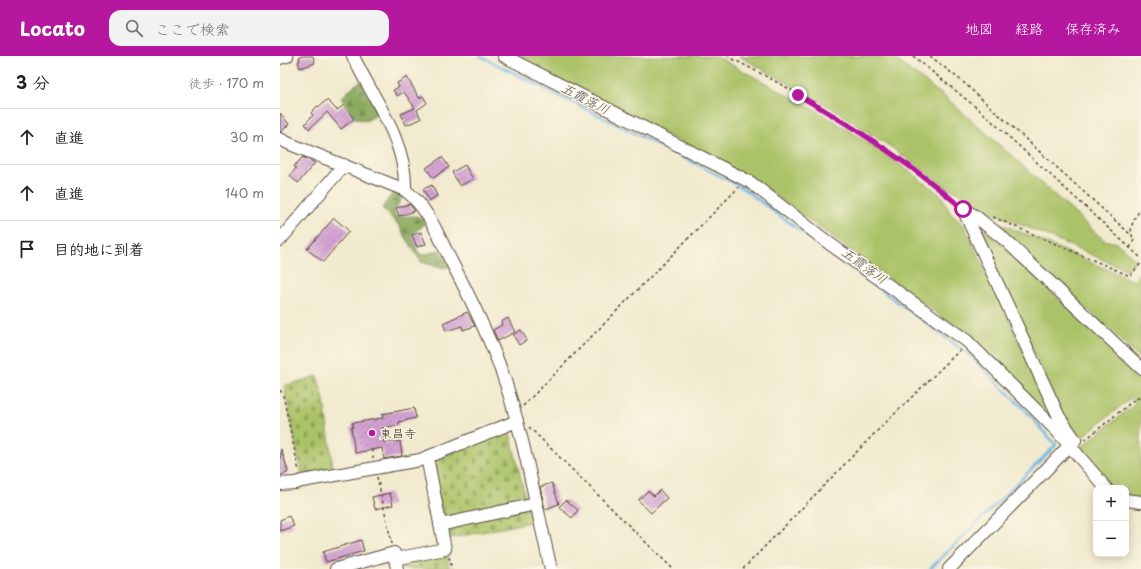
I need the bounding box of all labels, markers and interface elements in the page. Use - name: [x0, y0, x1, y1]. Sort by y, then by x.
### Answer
- search box: [109, 10, 389, 46]
- text: Locato: [20, 14, 85, 42]
- icon: search: [123, 17, 145, 39]
- text: ここで検索: [155, 17, 230, 40]
- text: 地図: [965, 18, 993, 39]
- text: 経路: [1015, 18, 1043, 39]
- text: 保存済み: [1065, 18, 1121, 39]
- text: 3 分: [16, 69, 50, 95]
- text: 徒歩 · 170 m: [189, 73, 264, 92]
- water label: 五霞落川: [559, 78, 613, 118]
- route end: [789, 86, 807, 104]
- text: 直進: [54, 125, 84, 148]
- icon: ahead: [16, 126, 38, 148]
- text: 30 m: [230, 127, 264, 146]
- text: 直進: [54, 181, 84, 204]
- icon: ahead: [16, 182, 38, 204]
- text: 140 m: [225, 183, 264, 202]
- route start: [954, 200, 972, 218]
- text: 目的地に到着: [54, 237, 144, 260]
- icon: arrive: [16, 238, 38, 260]
- water label: 五霞落川: [838, 242, 892, 288]
- place label: 東昌寺: [380, 424, 416, 442]
- marker: 東昌寺: [367, 428, 377, 438]
- map controls: [1093, 485, 1129, 557]
- button: +: [1093, 485, 1129, 521]
- button: −: [1093, 521, 1129, 557]

